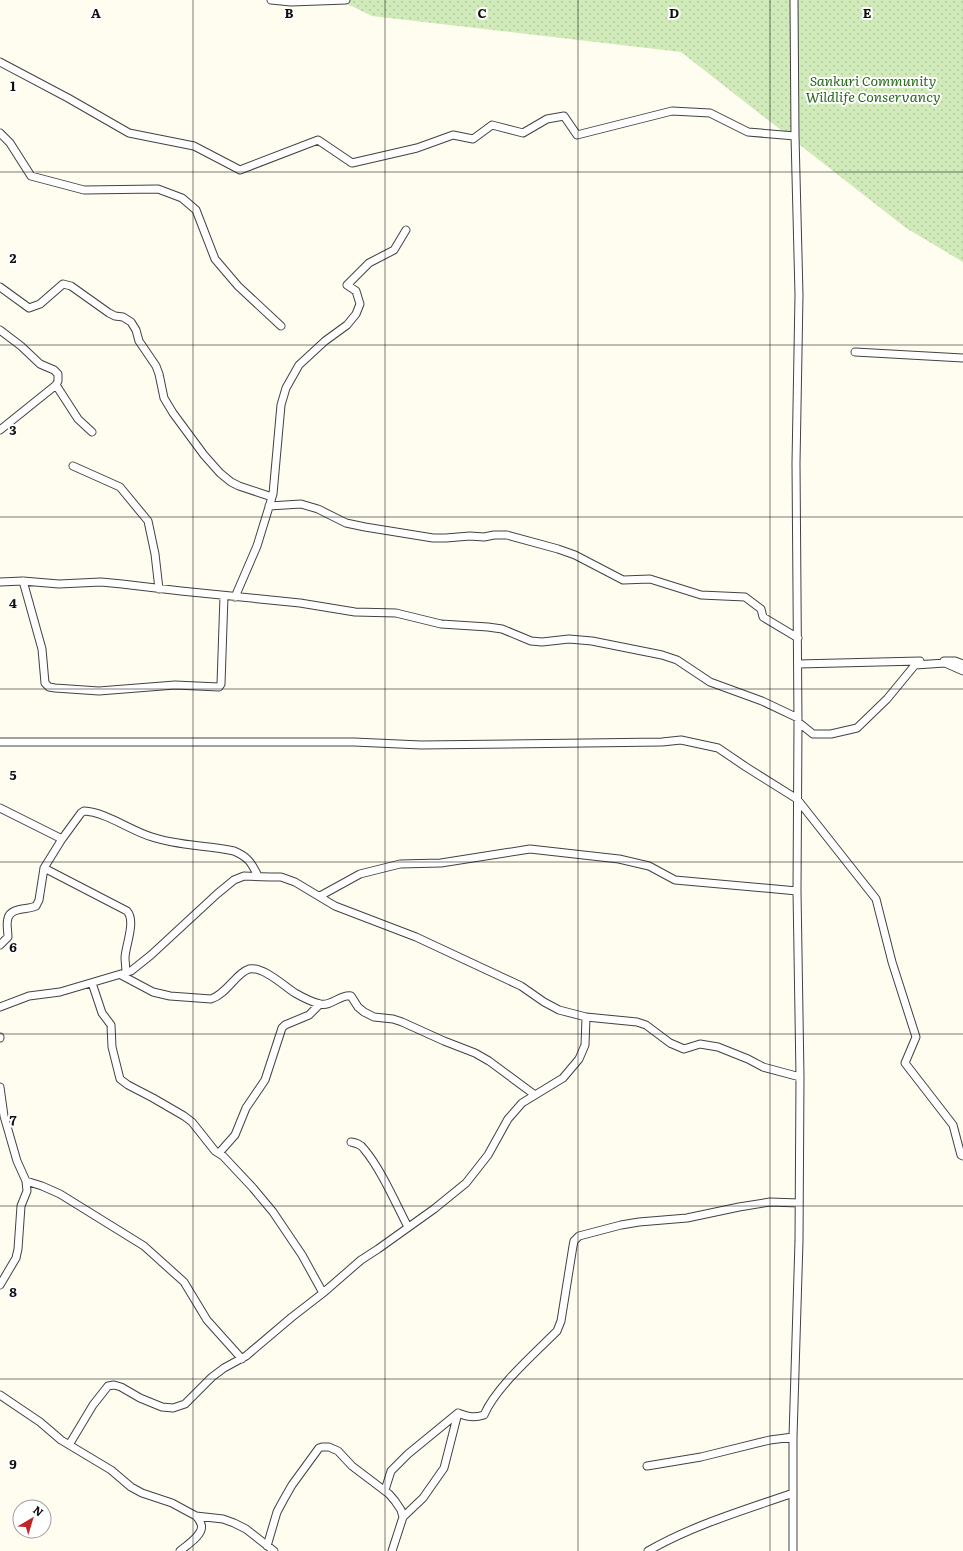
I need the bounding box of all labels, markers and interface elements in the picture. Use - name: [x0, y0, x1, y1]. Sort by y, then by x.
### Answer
- text: A: [91, 3, 101, 22]
- text: B: [285, 3, 294, 22]
- text: C: [477, 3, 487, 22]
- text: D: [669, 3, 679, 22]
- text: E: [863, 3, 872, 22]
- park label: Sankuri Community Wildlife Conservancy: [806, 70, 940, 106]
- text: 1: [10, 76, 16, 95]
- text: 2: [10, 248, 17, 267]
- text: 3: [9, 420, 17, 439]
- text: 4: [9, 593, 17, 612]
- text: 5: [9, 765, 17, 784]
- text: 6: [9, 937, 17, 956]
- text: 7: [9, 1110, 17, 1129]
- text: 8: [9, 1282, 17, 1301]
- text: 9: [9, 1454, 17, 1473]
- north arrow: [12, 1499, 52, 1539]
- text: N: [30, 1501, 47, 1519]

